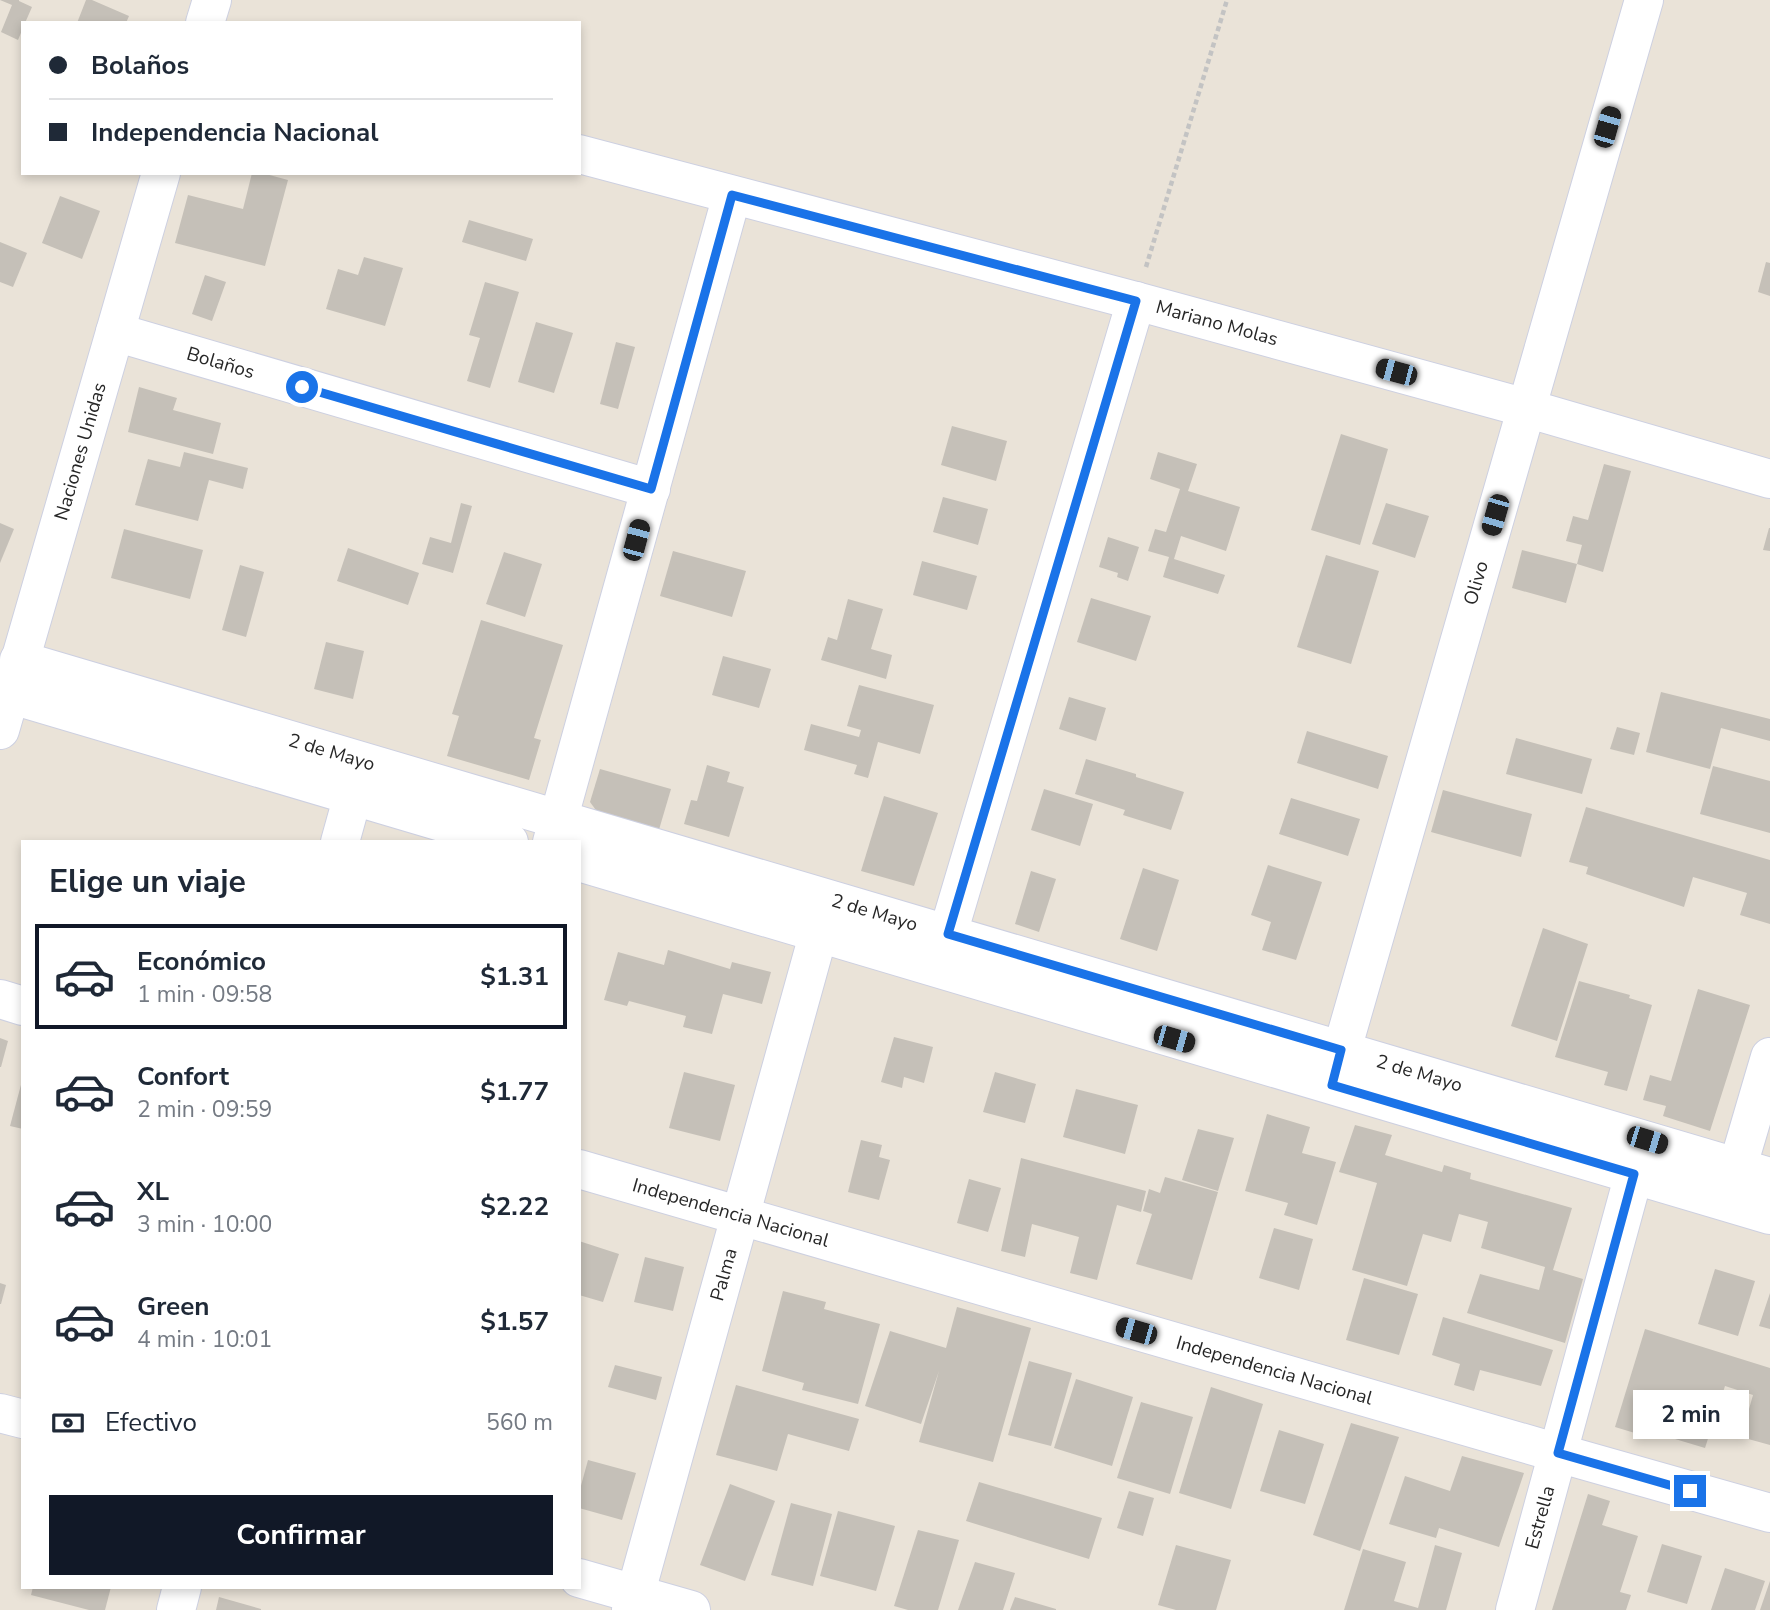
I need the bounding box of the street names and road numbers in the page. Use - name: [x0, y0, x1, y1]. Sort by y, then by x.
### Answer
- street label: Mariano Molas: [1153, 294, 1281, 352]
- street label: Bolaños: [183, 341, 258, 385]
- street label: Naciones Unidas: [48, 379, 113, 523]
- street label: Olivo: [1458, 558, 1495, 608]
- street label: 2 de Mayo: [285, 727, 378, 777]
- street label: 2 de Mayo: [828, 888, 921, 938]
- street label: 2 de Mayo: [1373, 1048, 1466, 1098]
- street label: Independencia Nacional: [629, 1172, 832, 1254]
- street label: Palma: [704, 1245, 744, 1304]
- street label: Independencia Nacional: [1173, 1330, 1376, 1412]
- street label: Estrella: [1519, 1483, 1561, 1552]

